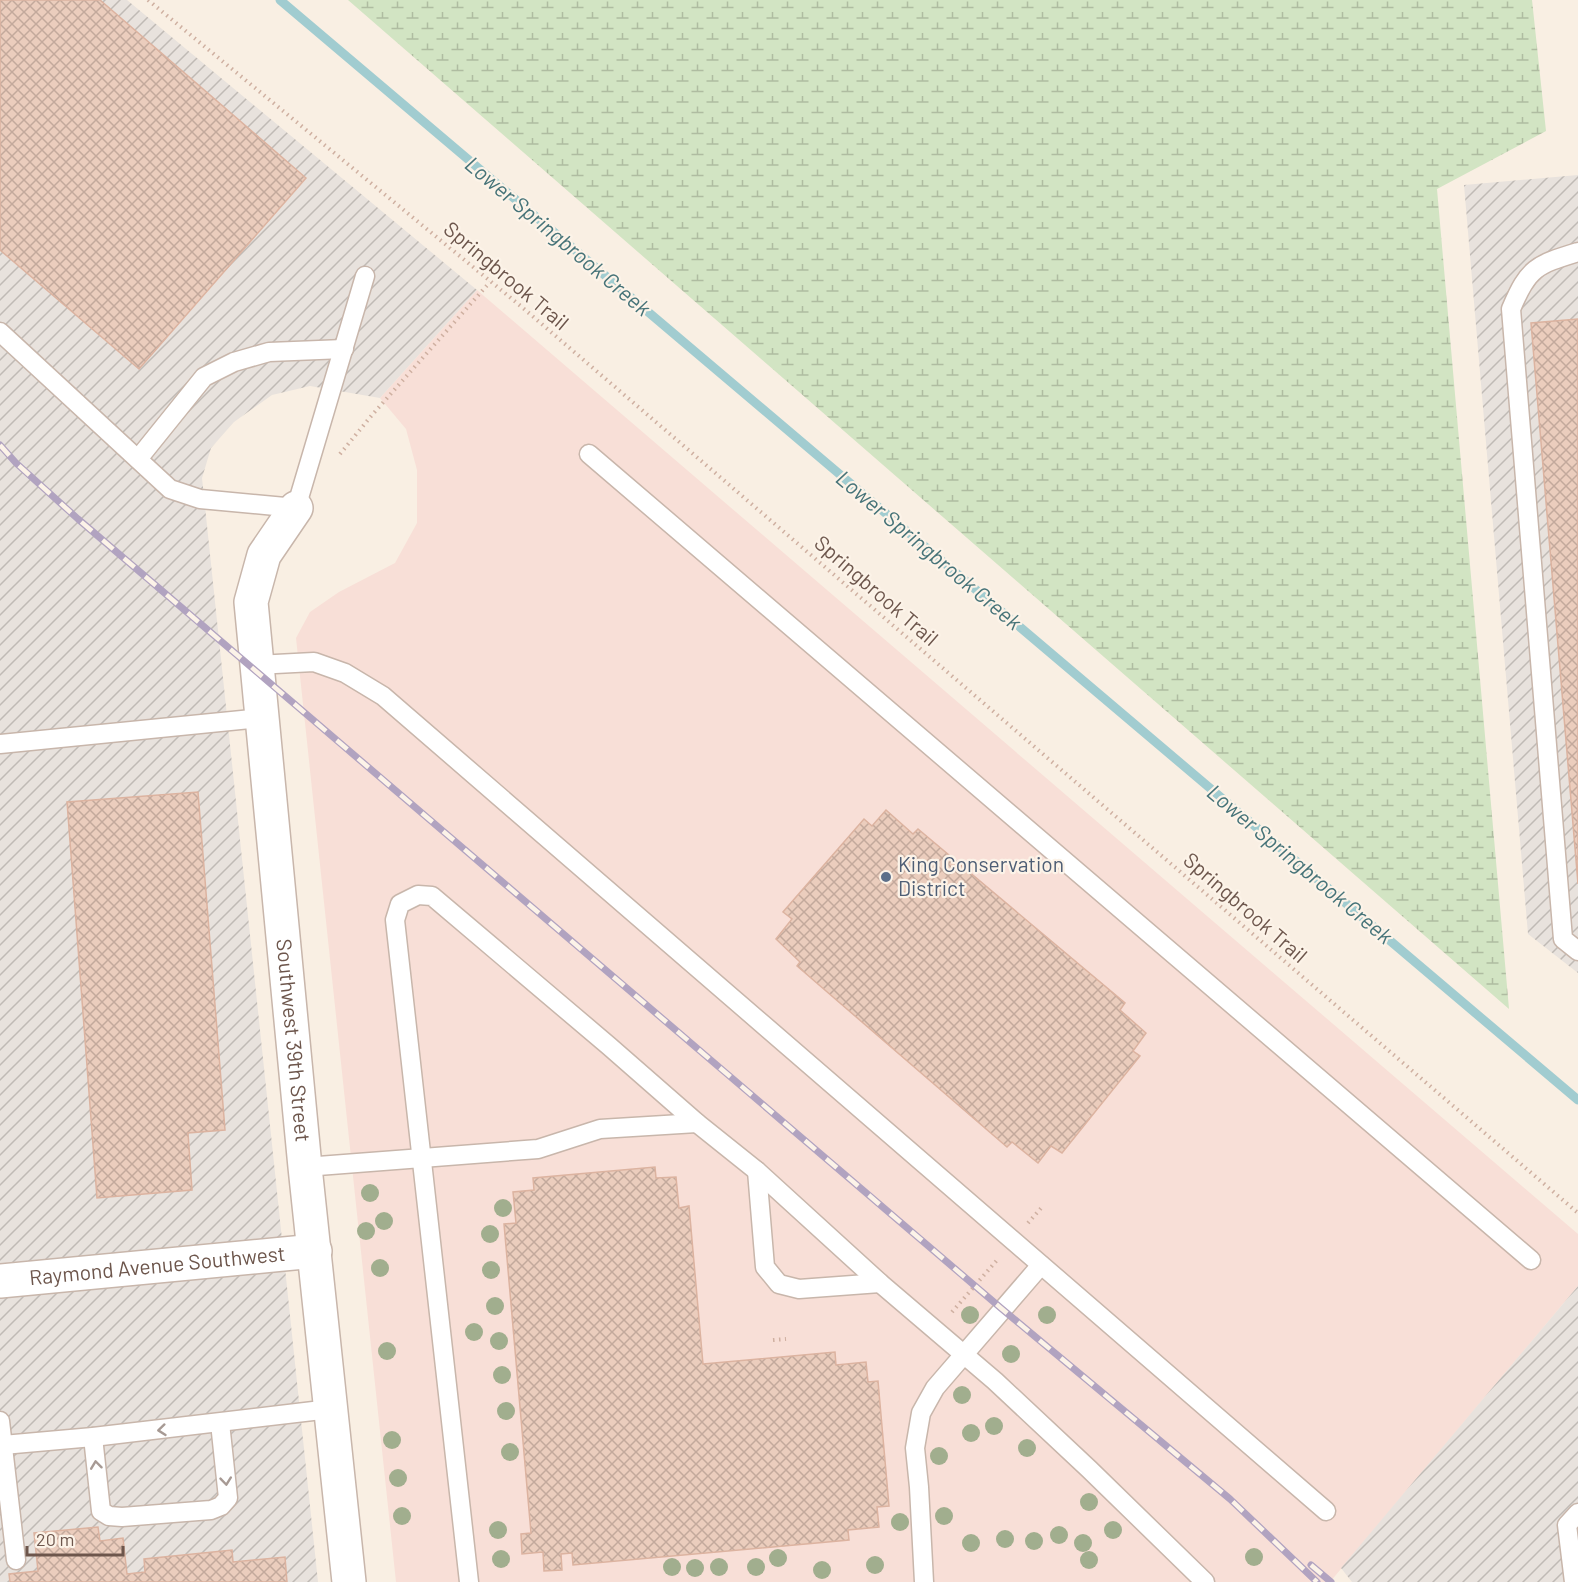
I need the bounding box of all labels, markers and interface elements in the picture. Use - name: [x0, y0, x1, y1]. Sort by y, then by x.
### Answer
- water label: Lower Springbrook Creek: [461, 150, 657, 321]
- street label: Springbrook Trail: [439, 215, 575, 334]
- water label: Lower Springbrook Creek: [832, 464, 1028, 635]
- street label: Springbrook Trail: [810, 529, 944, 650]
- water label: Lower Springbrook Creek: [1203, 778, 1399, 949]
- street label: Springbrook Trail: [1179, 846, 1313, 967]
- place label: King Conservation District: [898, 851, 1064, 900]
- marker: King Conservation District: [879, 870, 893, 884]
- street label: Southwest 39th Street: [272, 938, 317, 1143]
- street label: Raymond Avenue Southwest: [28, 1240, 286, 1289]
- one-way arrow: [157, 1423, 166, 1435]
- one-way arrow: [90, 1461, 103, 1470]
- one-way arrow: [219, 1477, 232, 1486]
- scale bar: [27, 1519, 123, 1557]
- text: 20 m: [36, 1528, 74, 1550]

